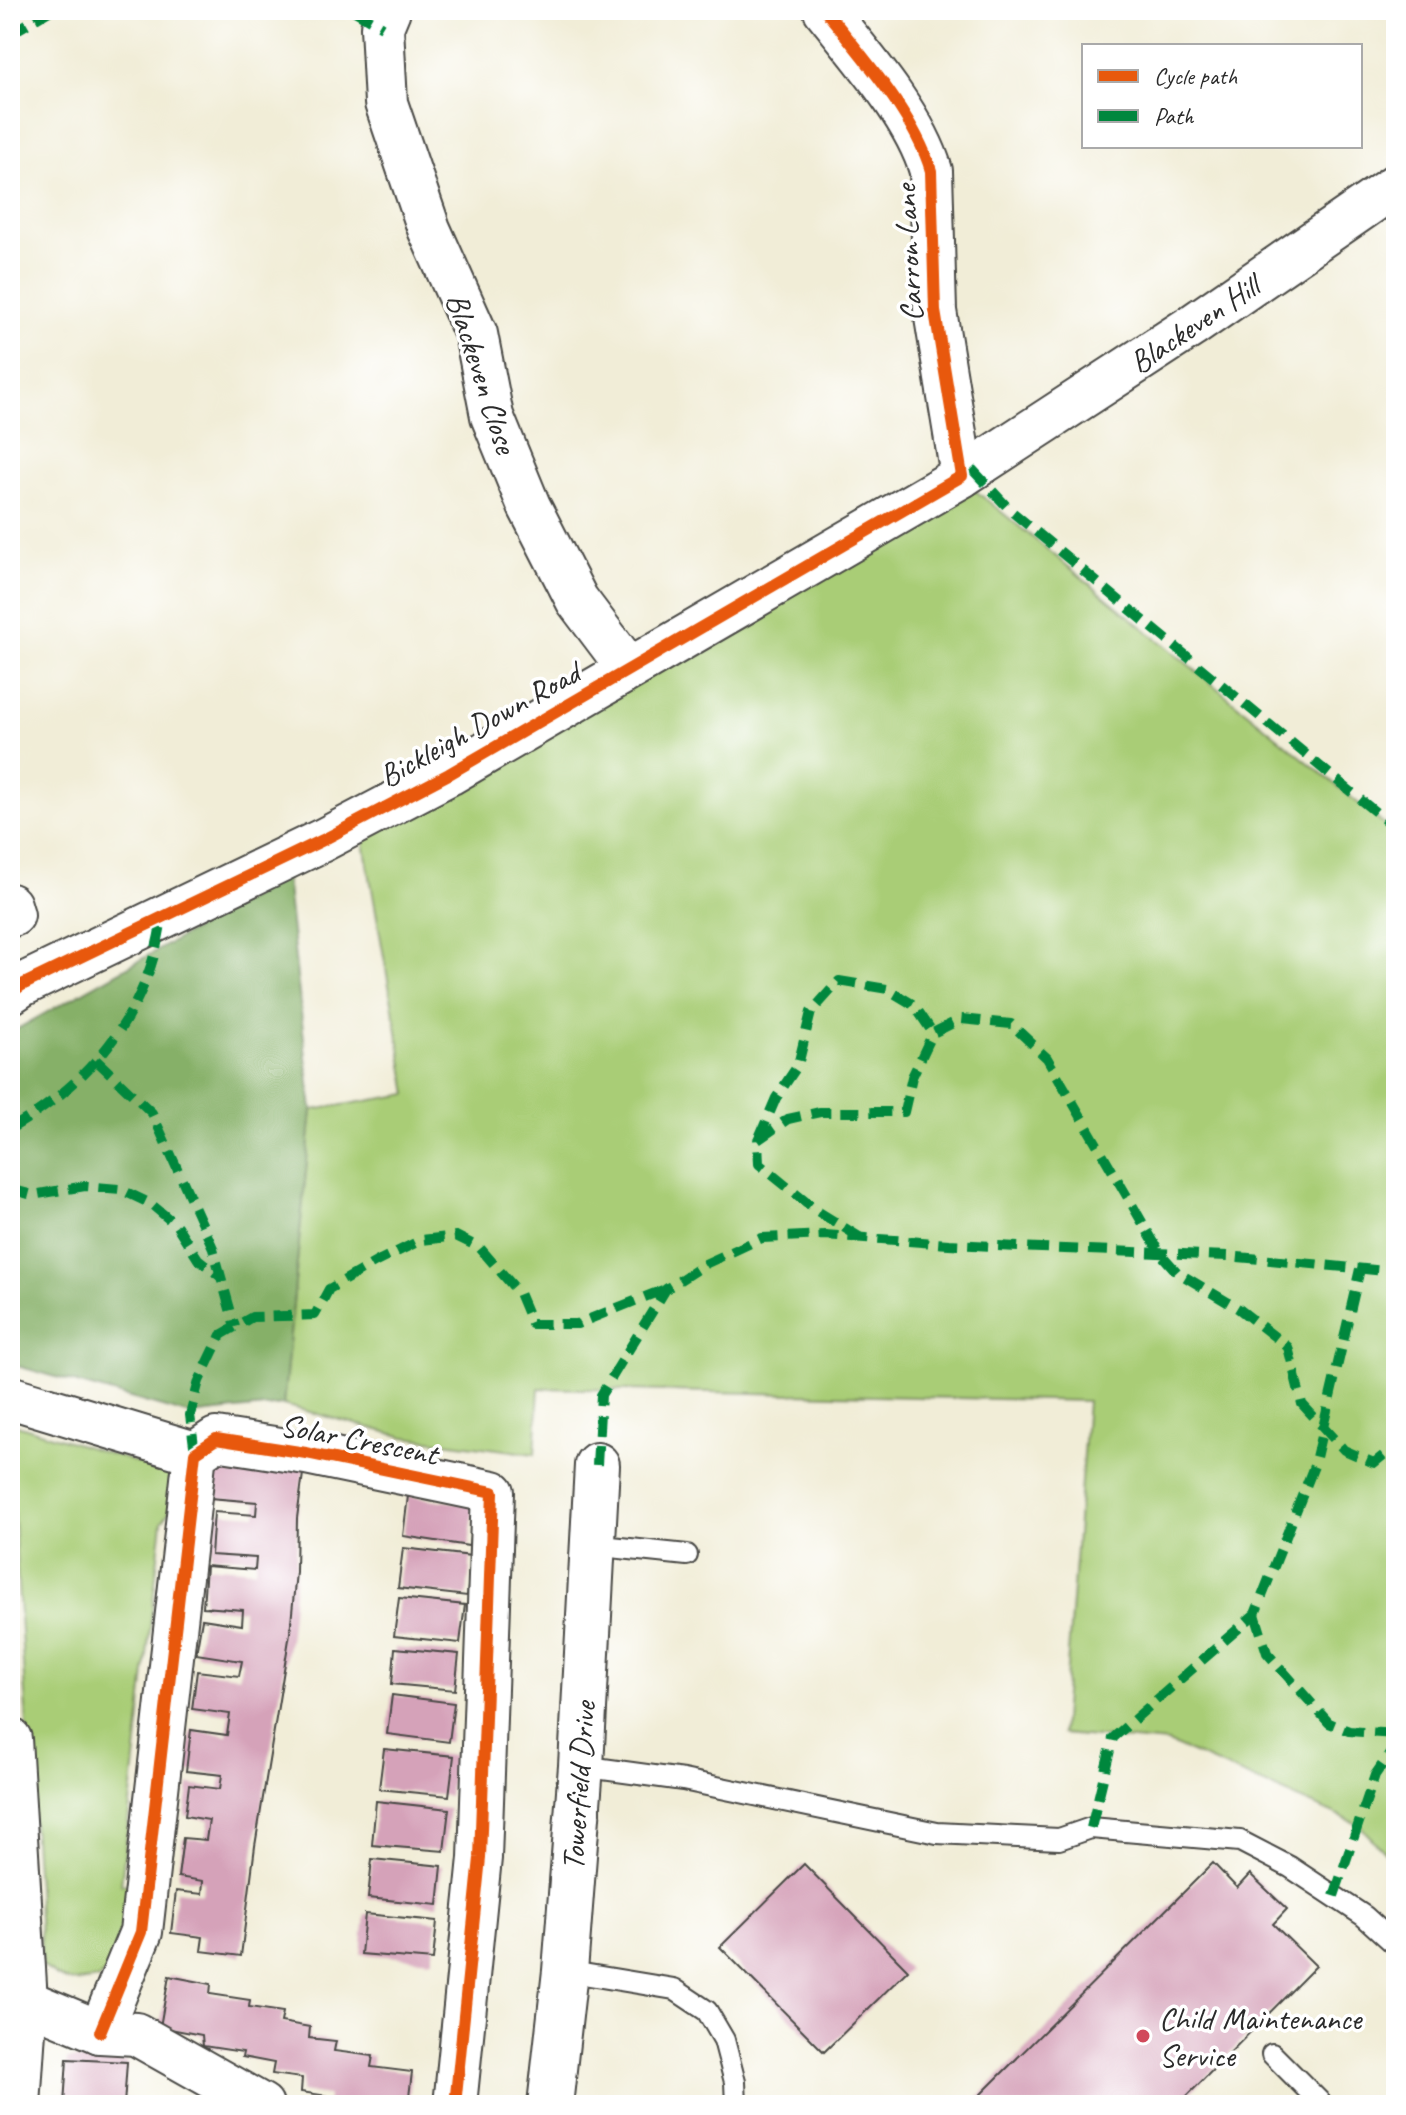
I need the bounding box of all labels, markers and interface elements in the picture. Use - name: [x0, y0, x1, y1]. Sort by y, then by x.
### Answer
- legend: [1082, 44, 1362, 148]
- text: Cycle path: [1154, 61, 1238, 91]
- text: Path: [1154, 101, 1195, 131]
- street label: Carron Lane: [884, 181, 933, 323]
- street label: Blackeven Hill: [1121, 263, 1272, 383]
- street label: Blackeven Close: [436, 288, 527, 461]
- street label: Bickleigh Down Road: [372, 650, 592, 796]
- street label: Solar Crescent: [277, 1404, 444, 1475]
- street label: Towerfield Drive: [552, 1698, 605, 1872]
- place label: Child Maintenance Service: [1159, 1998, 1364, 2076]
- marker: Child Maintenance Service: [1134, 2027, 1152, 2045]

